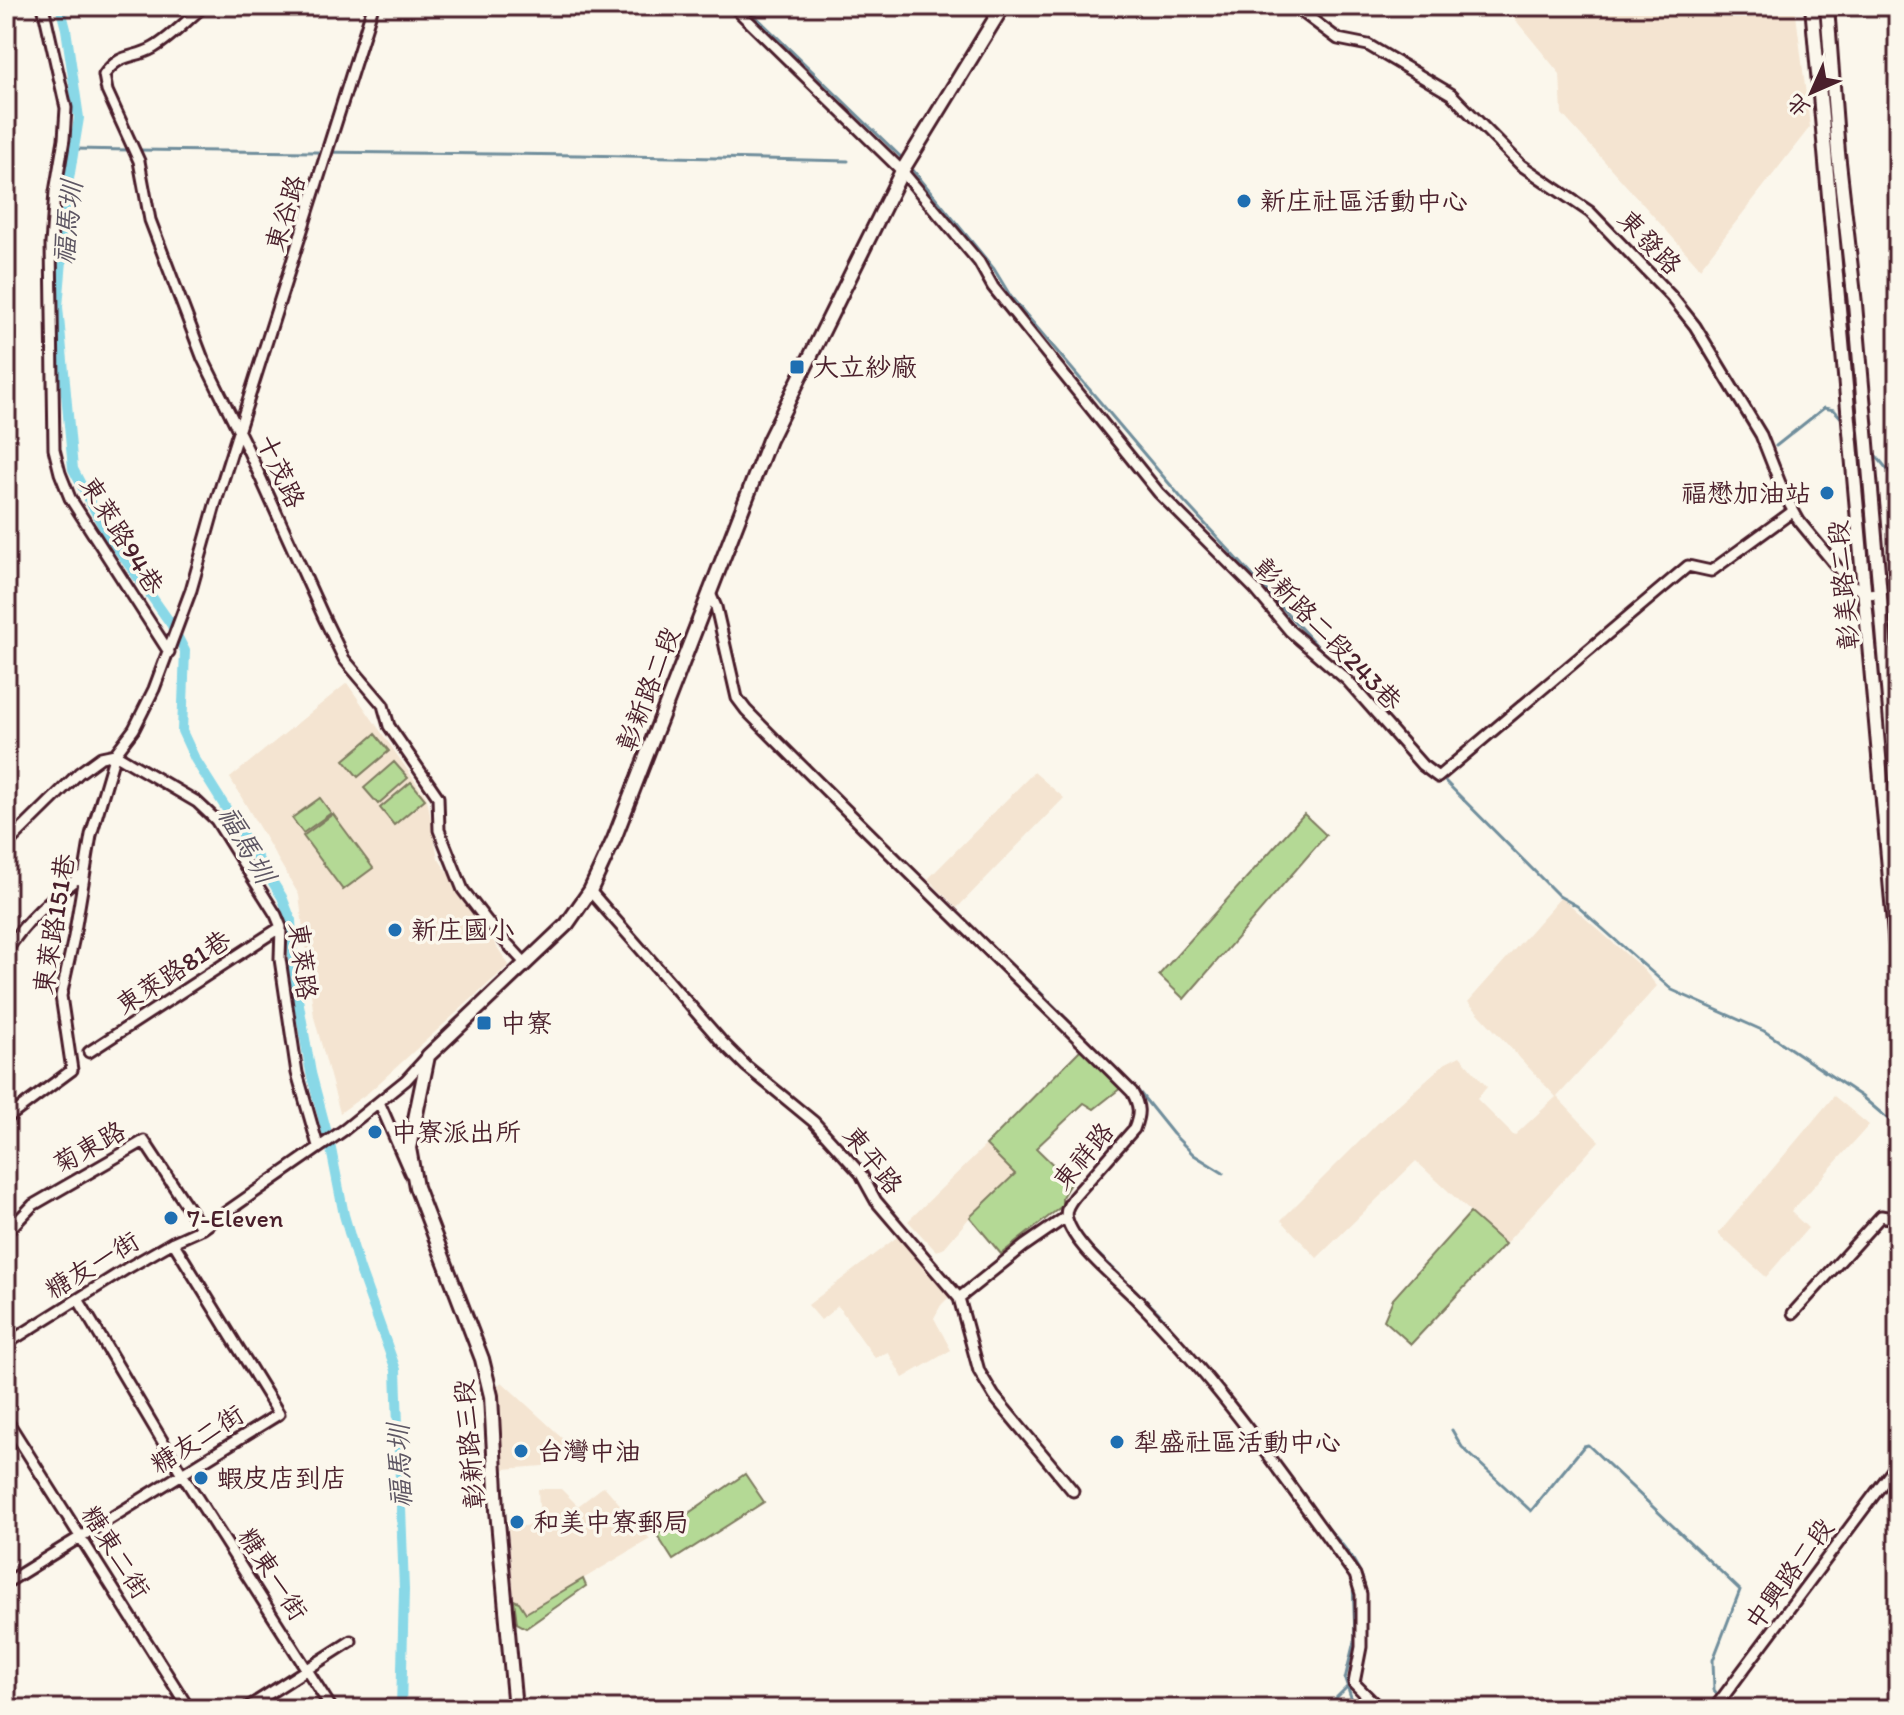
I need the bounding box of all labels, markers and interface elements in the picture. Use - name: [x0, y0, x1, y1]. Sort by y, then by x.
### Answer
- north arrow: [1772, 52, 1852, 132]
- text: 北: [1781, 88, 1816, 123]
- street label: 東谷路: [258, 171, 312, 255]
- water label: 福馬圳: [46, 176, 89, 267]
- place label: 新庄社區活動中心: [1260, 185, 1468, 217]
- marker: 新庄社區活動中心: [1235, 192, 1253, 210]
- street label: 東發路: [1611, 203, 1689, 281]
- place label: 大立紗廠: [813, 351, 917, 383]
- marker: 大立紗廠: [788, 358, 806, 376]
- street label: 十茂路: [250, 429, 312, 513]
- street label: 東萊路94巷: [73, 470, 171, 600]
- place label: 福懋加油站: [1681, 477, 1811, 509]
- marker: 福懋加油站: [1818, 484, 1836, 502]
- street label: 彰美路二段: [1821, 519, 1865, 651]
- street label: 彰新路二段243巷: [1247, 551, 1409, 717]
- street label: 彰新路二段: [610, 623, 686, 755]
- water label: 福馬圳: [211, 799, 284, 891]
- street label: 東萊路151巷: [27, 851, 81, 997]
- place label: 新庄國小: [411, 914, 515, 946]
- street label: 東萊路: [282, 920, 324, 1002]
- marker: 新庄國小: [386, 921, 404, 939]
- street label: 東萊路81巷: [110, 923, 236, 1021]
- place label: 中寮: [500, 1007, 552, 1039]
- marker: 中寮: [475, 1014, 493, 1032]
- street label: 菊東路: [47, 1114, 131, 1180]
- place label: 中寮派出所: [391, 1116, 521, 1148]
- street label: 東祥路: [1046, 1116, 1120, 1196]
- street label: 東平路: [836, 1119, 910, 1201]
- marker: 中寮派出所: [366, 1123, 384, 1141]
- place label: 7-Eleven: [187, 1202, 284, 1234]
- marker: 7-Eleven: [162, 1209, 180, 1227]
- street label: 糖友一街: [39, 1224, 145, 1306]
- street label: 彰新路三段: [447, 1378, 491, 1510]
- street label: 糖友二街: [144, 1398, 250, 1480]
- water label: 福馬圳: [380, 1420, 417, 1509]
- place label: 犁盛社區活動中心: [1133, 1426, 1341, 1458]
- marker: 犁盛社區活動中心: [1108, 1433, 1126, 1451]
- place label: 台灣中油: [537, 1435, 641, 1467]
- marker: 台灣中油: [512, 1442, 530, 1460]
- place label: 蝦皮店到店: [217, 1462, 347, 1494]
- marker: 蝦皮店到店: [192, 1469, 210, 1487]
- street label: 糖東二街: [75, 1499, 157, 1605]
- place label: 和美中寮郵局: [533, 1506, 689, 1538]
- street label: 中興路二段: [1738, 1512, 1840, 1636]
- marker: 和美中寮郵局: [508, 1513, 526, 1531]
- street label: 糖東一街: [231, 1522, 315, 1626]

